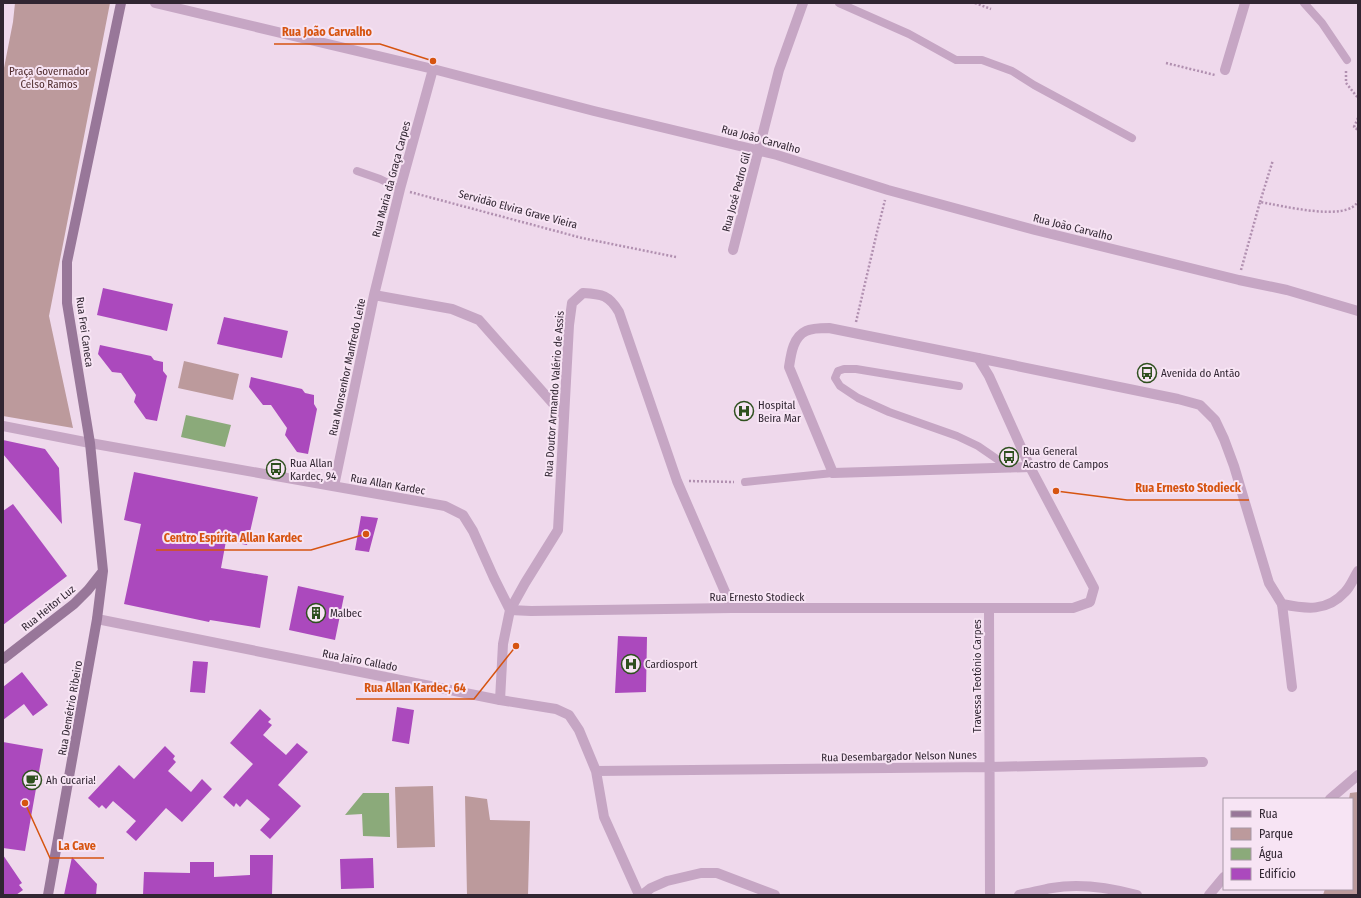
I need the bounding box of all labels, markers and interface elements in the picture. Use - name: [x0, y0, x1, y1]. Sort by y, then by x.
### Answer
- callout: Rua João Carvalho: [274, 20, 380, 44]
- text: Rua João Carvalho: [282, 25, 373, 39]
- park label: Praça Governador Celso Ramos: [9, 65, 89, 91]
- street label: Rua Maria da Graça Carpes: [370, 119, 413, 239]
- street label: Rua João Carvalho: [720, 123, 802, 156]
- street label: Rua José Pedro Gil: [720, 151, 753, 233]
- street label: Servidão Elvira Grave Vieira: [457, 187, 579, 232]
- street label: Rua João Carvalho: [1032, 211, 1114, 244]
- street label: Rua Frei Caneca: [73, 296, 96, 368]
- street label: Rua Monsenhor Manfredo Leite: [327, 297, 368, 437]
- street label: Rua Doutor Armando Valério de Assis: [542, 310, 567, 478]
- bus stop icon: Avenida do Antão: [1136, 362, 1158, 384]
- place label: Avenida do Antão: [1161, 367, 1240, 380]
- place label: Hospital Beira Mar: [758, 399, 801, 425]
- hospital icon: Hospital Beira Mar: [733, 400, 755, 422]
- place label: Rua General Acastro de Campos: [1023, 445, 1109, 471]
- bus stop icon: Rua General Acastro de Campos: [998, 446, 1020, 468]
- place label: Rua Allan Kardec, 94: [290, 457, 337, 483]
- bus stop icon: Rua Allan Kardec, 94: [265, 458, 287, 480]
- street label: Rua Allan Kardec: [349, 472, 427, 498]
- callout: Rua Ernesto Stodieck: [1127, 476, 1249, 500]
- text: Rua Ernesto Stodieck: [1135, 481, 1242, 495]
- callout: Centro Espírita Allan Kardec: [156, 526, 311, 550]
- text: Centro Espírita Allan Kardec: [164, 531, 303, 545]
- street label: Rua Heitor Luz: [19, 582, 78, 634]
- street label: Rua Ernesto Stodieck: [710, 591, 805, 604]
- building icon: Malbec: [305, 602, 327, 624]
- place label: Malbec: [330, 607, 362, 620]
- street label: Travessa Teotônio Carpes: [971, 619, 984, 733]
- street label: Rua Jairo Callado: [321, 647, 399, 674]
- hospital icon: Cardiosport: [620, 653, 642, 675]
- place label: Cardiosport: [645, 658, 698, 671]
- street label: Rua Demétrio Ribeiro: [56, 659, 85, 757]
- callout: Rua Allan Kardec, 64: [356, 675, 474, 699]
- text: Rua Allan Kardec, 64: [364, 681, 466, 695]
- street label: Rua Desembargador Nelson Nunes: [821, 749, 977, 764]
- cafe icon: Ah Cucaria!: [21, 769, 43, 791]
- place label: Ah Cucaria!: [46, 774, 96, 787]
- legend: [1223, 798, 1353, 890]
- text: Rua: [1259, 807, 1278, 821]
- text: Parque: [1259, 827, 1293, 841]
- callout: La Cave: [50, 834, 104, 858]
- text: La Cave: [58, 839, 96, 853]
- text: Água: [1259, 846, 1283, 861]
- text: Edifício: [1259, 867, 1296, 881]

